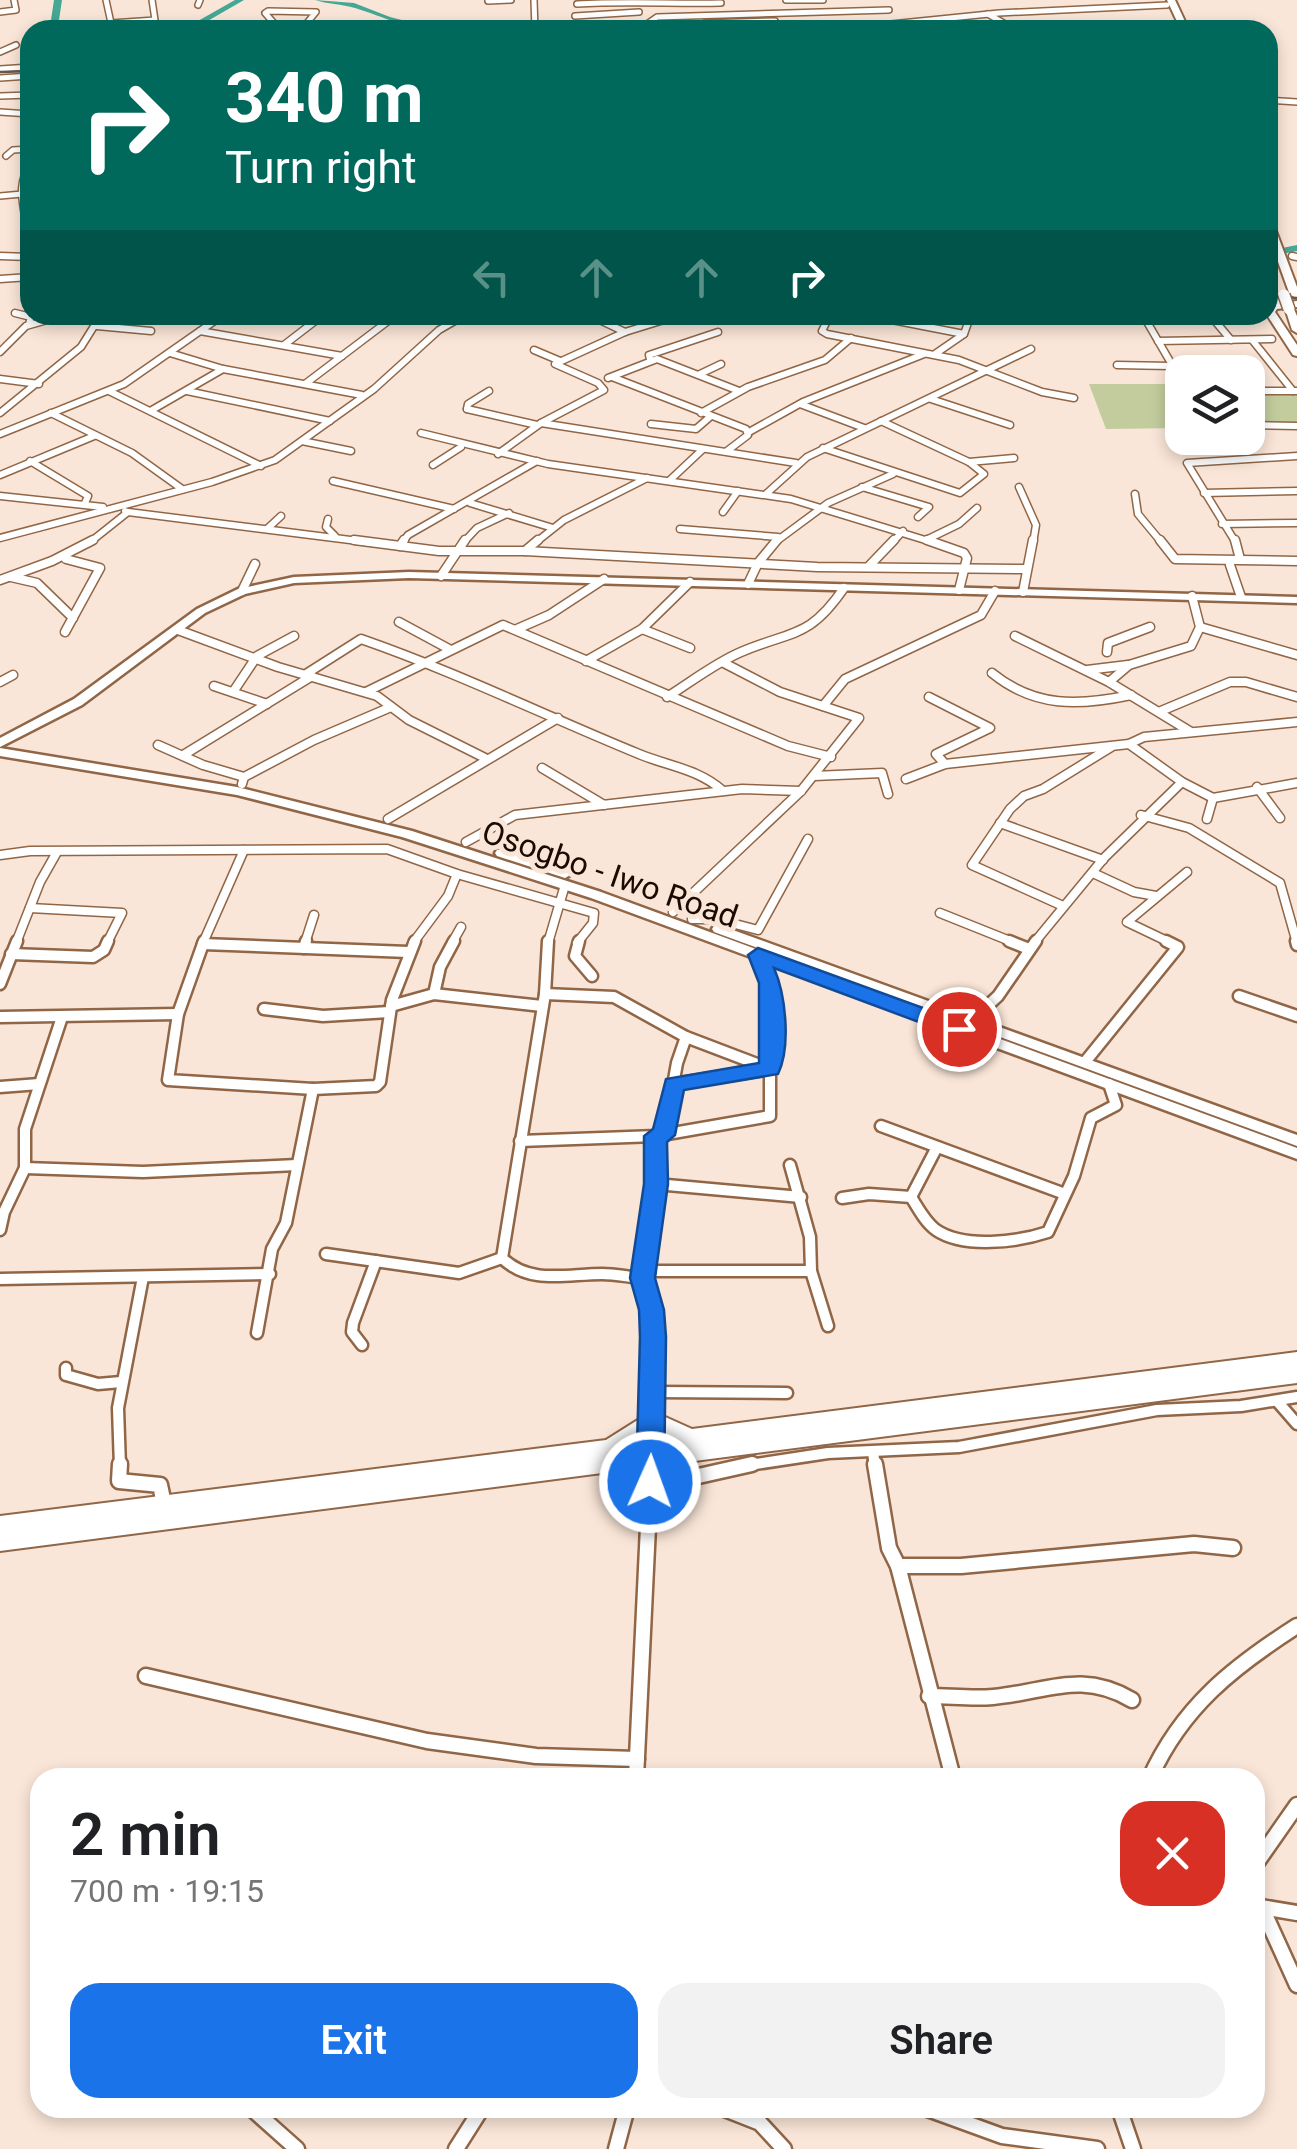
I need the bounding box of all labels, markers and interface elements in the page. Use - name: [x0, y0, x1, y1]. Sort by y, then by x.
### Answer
- text: 340 m: [225, 57, 424, 139]
- icon: right: [60, 60, 190, 190]
- text: Turn right: [225, 141, 417, 194]
- icon: left: [464, 250, 519, 305]
- icon: ahead: [569, 250, 624, 305]
- icon: ahead: [674, 250, 729, 305]
- icon: right: [779, 250, 834, 305]
- map controls: [1165, 355, 1265, 455]
- button: layers: [1165, 355, 1265, 455]
- street label: Osogbo - Iwo Road: [477, 812, 743, 936]
- pin: [917, 987, 1002, 1072]
- icon: arrive: [932, 1002, 987, 1057]
- position arrow: [598, 1430, 702, 1534]
- text: 2 min: [70, 1799, 220, 1870]
- button: close: [1120, 1801, 1225, 1906]
- text: 700 m · 19:15: [70, 1872, 264, 1910]
- button: Exit: [70, 1983, 638, 2098]
- button: Share: [658, 1983, 1225, 2098]

